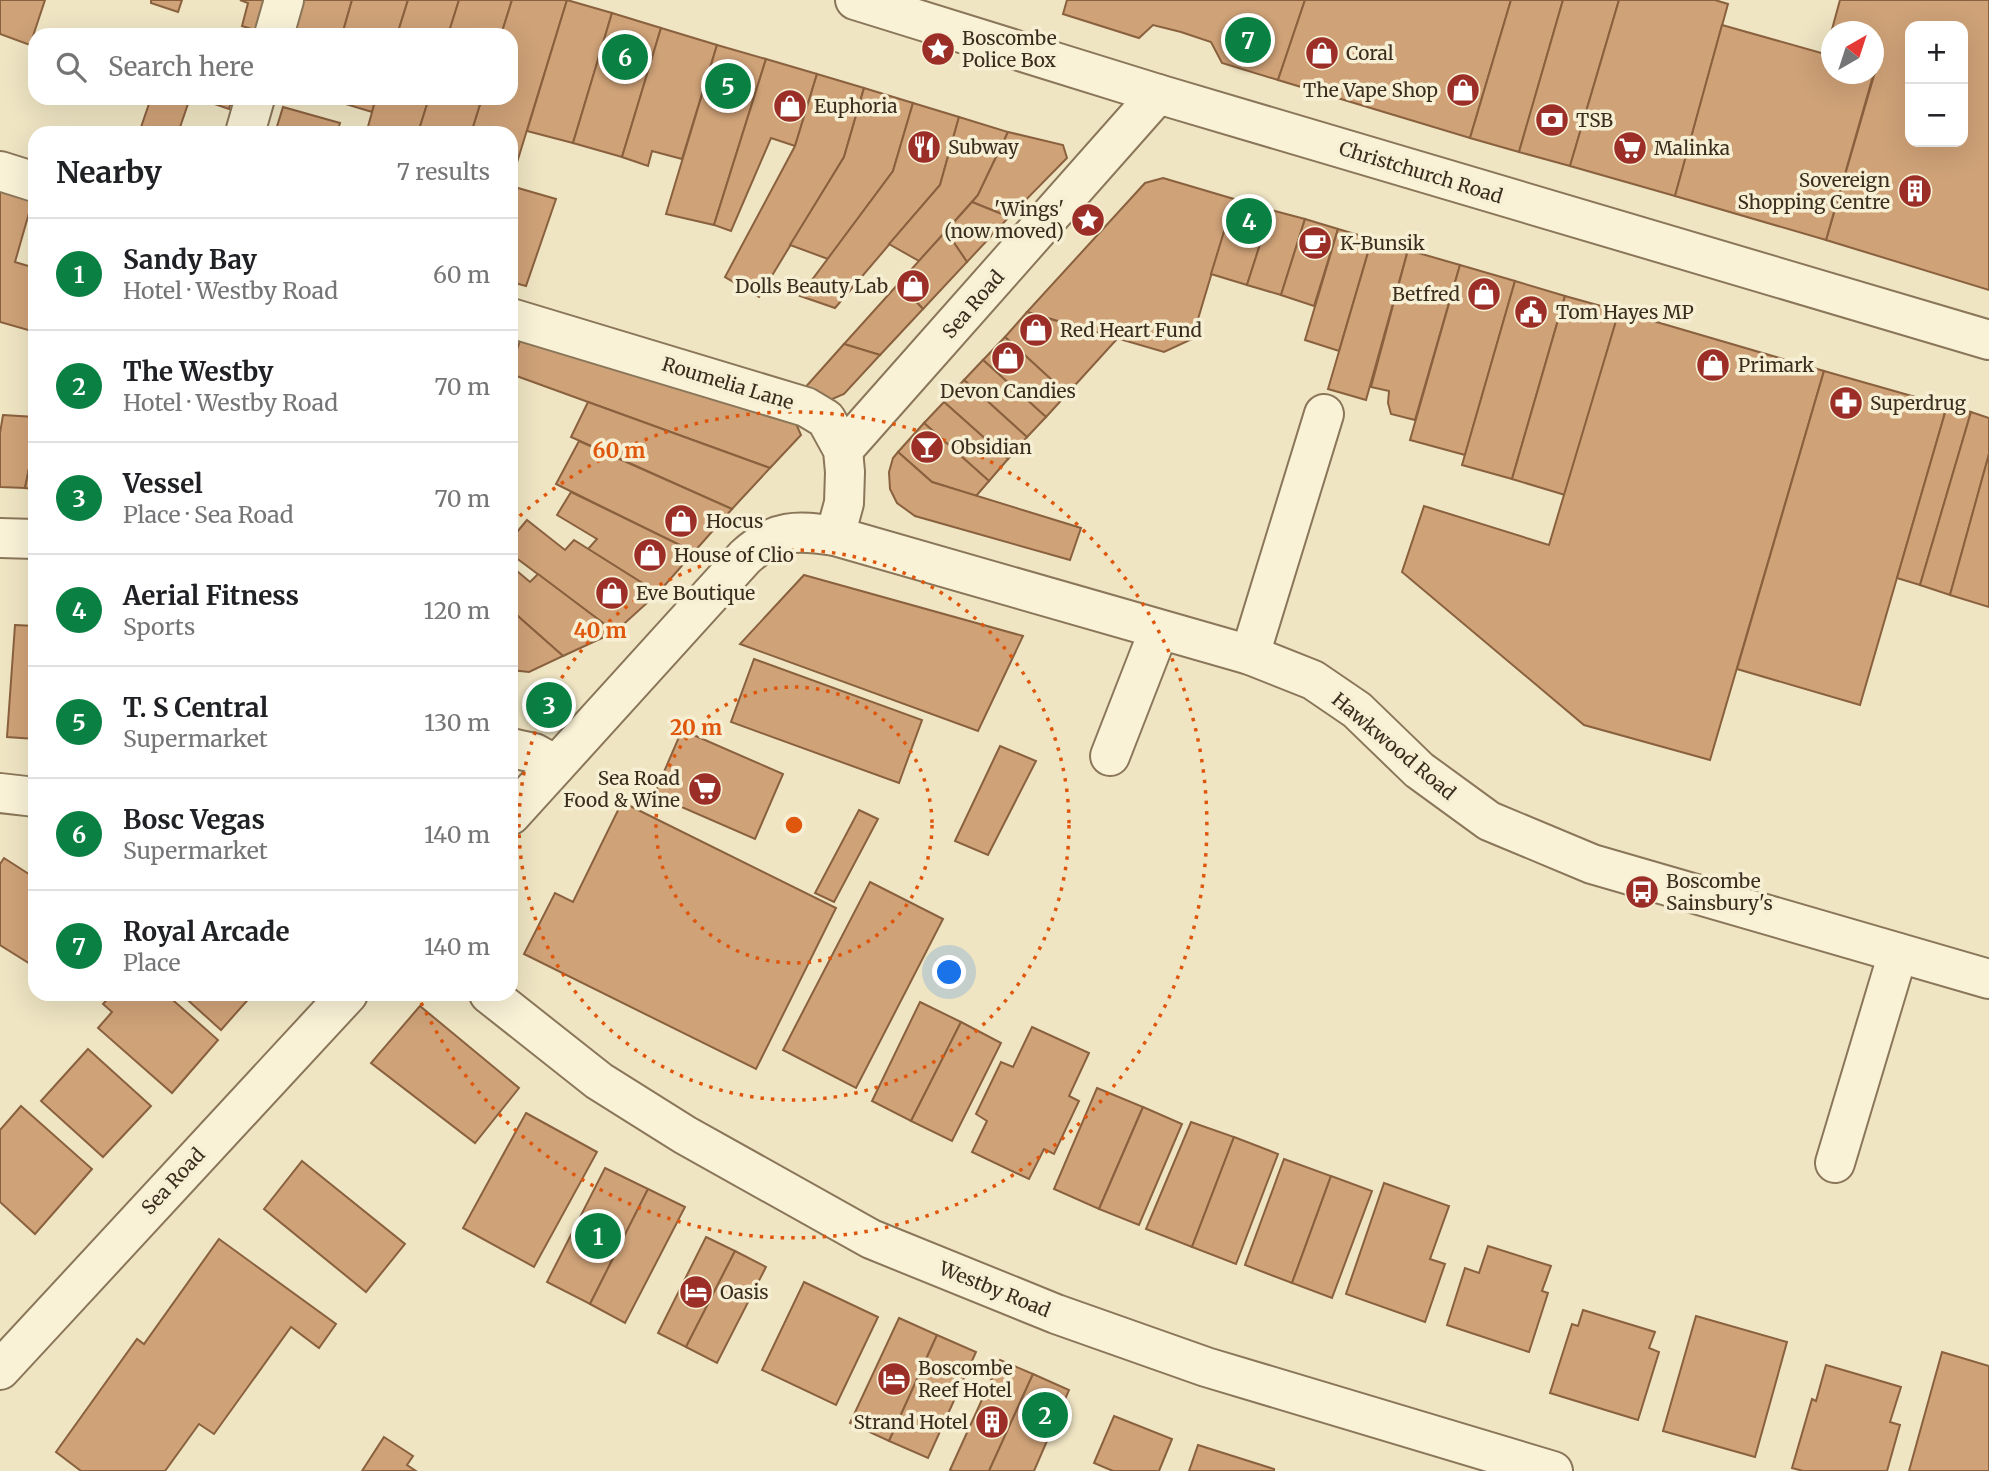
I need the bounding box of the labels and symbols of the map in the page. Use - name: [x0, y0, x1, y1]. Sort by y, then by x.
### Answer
- pin: 7: [1225, 14, 1271, 66]
- north arrow: [1821, 21, 1884, 84]
- place label: Boscombe Police Box: [962, 26, 1057, 72]
- place icon: Boscombe Police Box: [919, 30, 957, 68]
- pin: 6: [602, 31, 648, 83]
- shop icon: Coral: [1303, 34, 1341, 72]
- place label: Coral: [1346, 41, 1394, 65]
- pin: 5: [705, 60, 751, 112]
- shop icon: The Vape Shop: [1444, 71, 1482, 109]
- place label: The Vape Shop: [1303, 78, 1438, 102]
- shop icon: Euphoria: [771, 87, 809, 125]
- place label: Euphoria: [814, 94, 897, 118]
- bank icon: TSB: [1533, 101, 1571, 139]
- place label: TSB: [1576, 108, 1613, 132]
- restaurant icon: Subway: [905, 128, 943, 166]
- supermarket icon: Malinka: [1611, 129, 1649, 167]
- place label: Subway: [948, 135, 1019, 159]
- street label: Christchurch Road: [1336, 136, 1506, 208]
- place label: Malinka: [1654, 136, 1730, 160]
- place label: Sovereign Shopping Centre: [1737, 168, 1890, 214]
- building icon: Sovereign Shopping Centre: [1896, 172, 1934, 210]
- pin: 4: [1226, 195, 1272, 247]
- place label: 'Wings' (now moved): [944, 197, 1064, 243]
- place icon: 'Wings' (now moved): [1069, 201, 1107, 239]
- cafe icon: K-Bunsik: [1296, 224, 1334, 262]
- place label: K-Bunsik: [1340, 231, 1425, 255]
- street label: Sea Road: [937, 265, 1009, 343]
- shop icon: Dolls Beauty Lab: [894, 267, 932, 305]
- place label: Dolls Beauty Lab: [735, 274, 888, 298]
- shop icon: Betfred: [1465, 275, 1503, 313]
- place label: Betfred: [1392, 282, 1460, 306]
- public building icon: Tom Hayes MP: [1512, 293, 1550, 331]
- place label: Tom Hayes MP: [1556, 300, 1694, 324]
- shop icon: Red Heart Fund: [1017, 311, 1055, 349]
- place label: Red Heart Fund: [1060, 318, 1202, 342]
- shop icon: Devon Candies: [989, 339, 1027, 377]
- shop icon: Primark: [1694, 346, 1732, 384]
- street label: Roumelia Lane: [659, 352, 797, 414]
- place label: Primark: [1738, 353, 1814, 377]
- place label: Devon Candies: [940, 379, 1076, 403]
- pharmacy icon: Superdrug: [1827, 384, 1865, 422]
- place label: Superdrug: [1870, 391, 1966, 415]
- bar icon: Obsidian: [908, 428, 946, 466]
- place label: Obsidian: [951, 435, 1032, 459]
- text: 60 m: [593, 437, 645, 464]
- shop icon: Hocus: [662, 502, 700, 540]
- place label: Hocus: [706, 509, 763, 533]
- shop icon: House of Clio: [631, 536, 669, 574]
- place label: House of Clio: [674, 543, 794, 567]
- shop icon: Eve Boutique: [593, 574, 631, 612]
- place label: Eve Boutique: [636, 581, 755, 605]
- text: 40 m: [573, 617, 627, 644]
- pin: 3: [526, 679, 572, 731]
- street label: Hawkwood Road: [1327, 687, 1461, 805]
- text: 20 m: [670, 714, 722, 741]
- place label: Sea Road Food & Wine: [564, 766, 680, 812]
- supermarket icon: Sea Road Food & Wine: [686, 770, 724, 808]
- centre of rings: [782, 813, 806, 837]
- place label: Boscombe Sainsbury's: [1666, 869, 1773, 915]
- bus stop icon: Boscombe Sainsbury's: [1623, 873, 1661, 911]
- your location: [932, 955, 966, 989]
- street label: Sea Road: [136, 1143, 210, 1219]
- pin: 1: [575, 1210, 621, 1262]
- street label: Westby Road: [935, 1255, 1054, 1322]
- hotel icon: Oasis: [677, 1273, 715, 1311]
- place label: Oasis: [720, 1280, 769, 1304]
- place label: Boscombe Reef Hotel: [918, 1356, 1013, 1402]
- hotel icon: Boscombe Reef Hotel: [875, 1360, 913, 1398]
- pin: 2: [1022, 1389, 1068, 1441]
- building icon: Strand Hotel: [973, 1403, 1011, 1441]
- place label: Strand Hotel: [853, 1410, 968, 1434]

